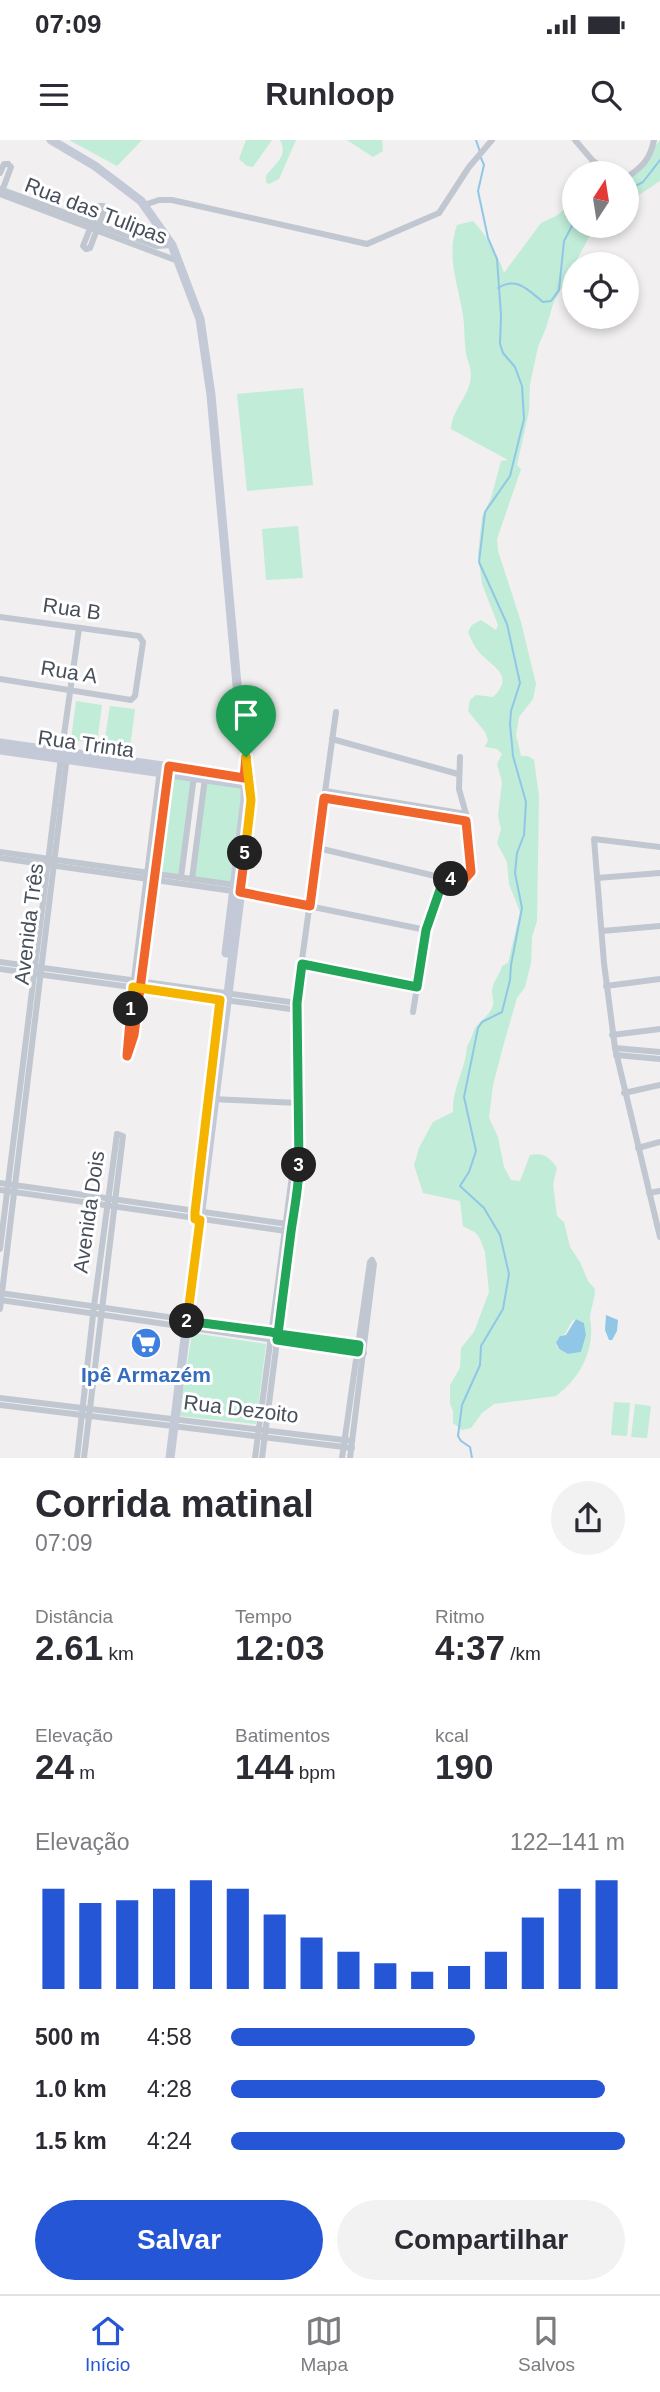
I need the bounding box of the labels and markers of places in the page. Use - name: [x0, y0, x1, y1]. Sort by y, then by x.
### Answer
- pin: [216, 685, 276, 757]
- pin: 5: [228, 836, 262, 870]
- pin: 4: [434, 862, 468, 896]
- pin: 1: [114, 992, 148, 1026]
- pin: 3: [282, 1147, 316, 1182]
- pin: 2: [170, 1304, 204, 1338]
- supermarket icon: Ipê Armazém: [129, 1326, 163, 1360]
- place label: Ipê Armazém: [81, 1363, 211, 1386]

